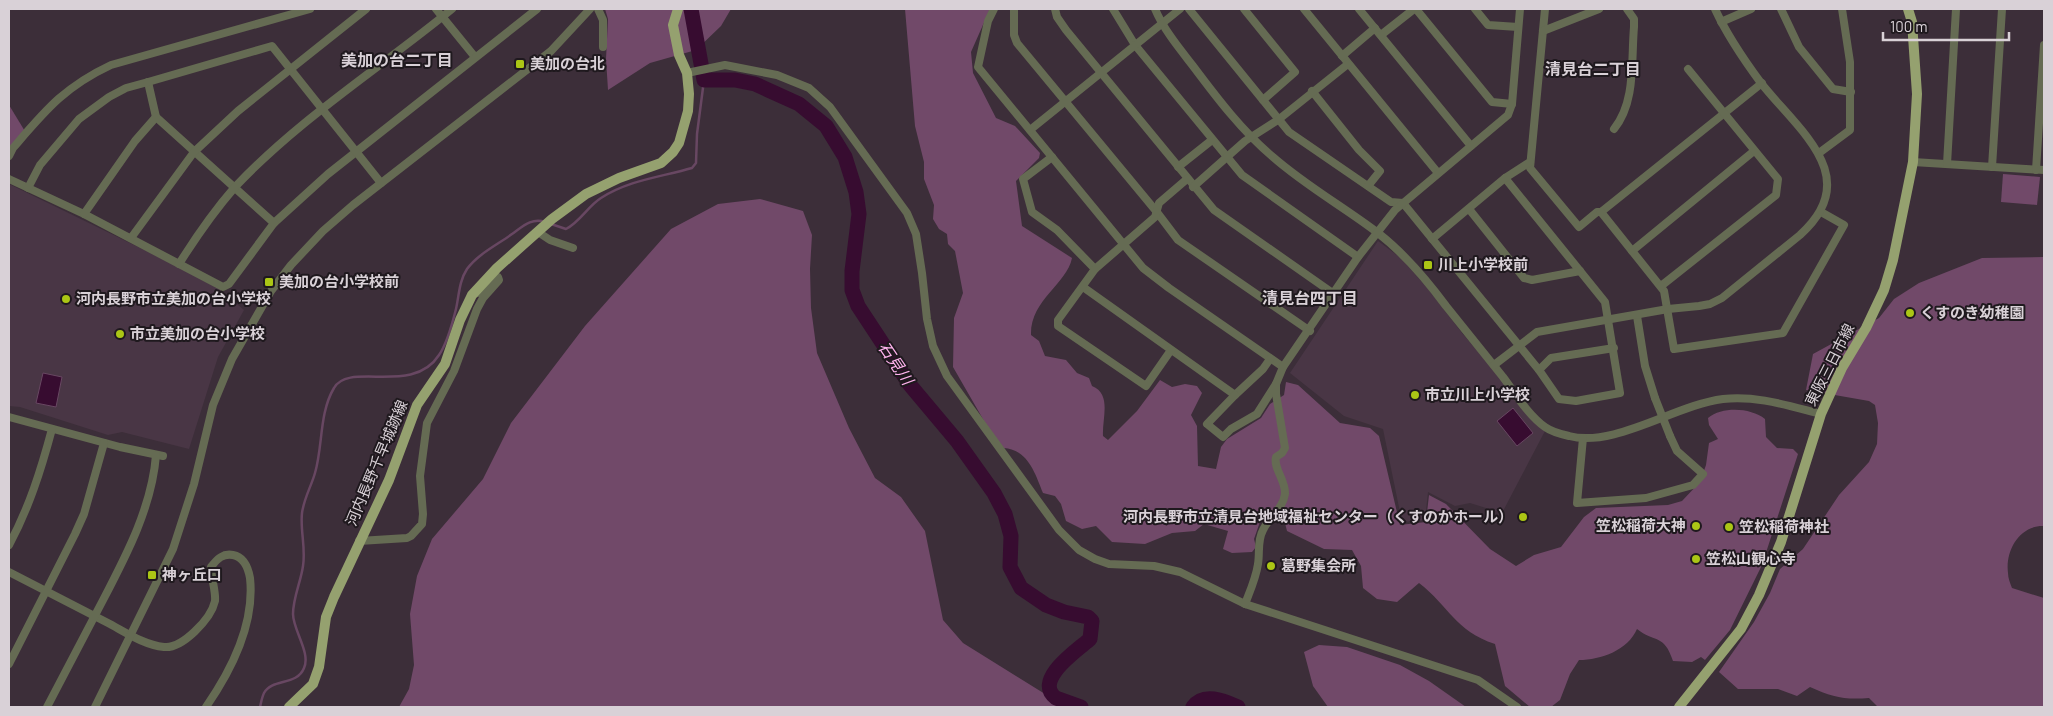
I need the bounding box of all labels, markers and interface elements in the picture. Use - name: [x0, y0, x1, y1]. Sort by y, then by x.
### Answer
- scale bar: [1883, 10, 2009, 42]
- text: 100 m: [1890, 17, 1928, 35]
- district label: 美加の台二丁目: [341, 50, 453, 69]
- place label: 美加の台北: [530, 54, 605, 72]
- marker: 美加の台北: [514, 58, 526, 70]
- district label: 清見台二丁目: [1545, 59, 1641, 78]
- place label: 川上小学校前: [1438, 255, 1528, 273]
- marker: 川上小学校前: [1422, 259, 1434, 271]
- place label: 美加の台小学校前: [279, 272, 399, 290]
- marker: 美加の台小学校前: [263, 276, 275, 288]
- district label: 清見台四丁目: [1262, 288, 1358, 307]
- place label: 河内長野市立美加の台小学校: [76, 289, 271, 307]
- marker: 河内長野市立美加の台小学校: [60, 293, 72, 305]
- place label: くすのき幼稚園: [1920, 303, 2025, 321]
- marker: くすのき幼稚園: [1904, 307, 1916, 319]
- street label: 東阪三日市線: [1801, 320, 1858, 409]
- place label: 市立美加の台小学校: [130, 324, 265, 342]
- marker: 市立美加の台小学校: [114, 328, 126, 340]
- water label: 石見川: [875, 338, 919, 390]
- place label: 市立川上小学校: [1425, 385, 1530, 403]
- marker: 市立川上小学校: [1409, 389, 1421, 401]
- street label: 河内長野千早城跡線: [341, 397, 411, 528]
- place label: 河内長野市立清見台地域福祉センター（くすのかホール）: [1123, 507, 1513, 525]
- marker: 河内長野市立清見台地域福祉センター（くすのかホール）: [1517, 511, 1529, 523]
- place label: 笠松稲荷大神: [1596, 516, 1686, 534]
- place label: 笠松稲荷神社: [1739, 517, 1829, 535]
- marker: 笠松稲荷大神: [1690, 520, 1702, 532]
- marker: 笠松稲荷神社: [1723, 521, 1735, 533]
- place label: 笠松山観心寺: [1706, 549, 1796, 567]
- marker: 笠松山観心寺: [1690, 553, 1702, 565]
- place label: 葛野集会所: [1281, 556, 1356, 574]
- marker: 葛野集会所: [1265, 560, 1277, 572]
- place label: 神ヶ丘口: [161, 565, 222, 583]
- marker: 神ヶ丘口: [146, 569, 158, 581]

